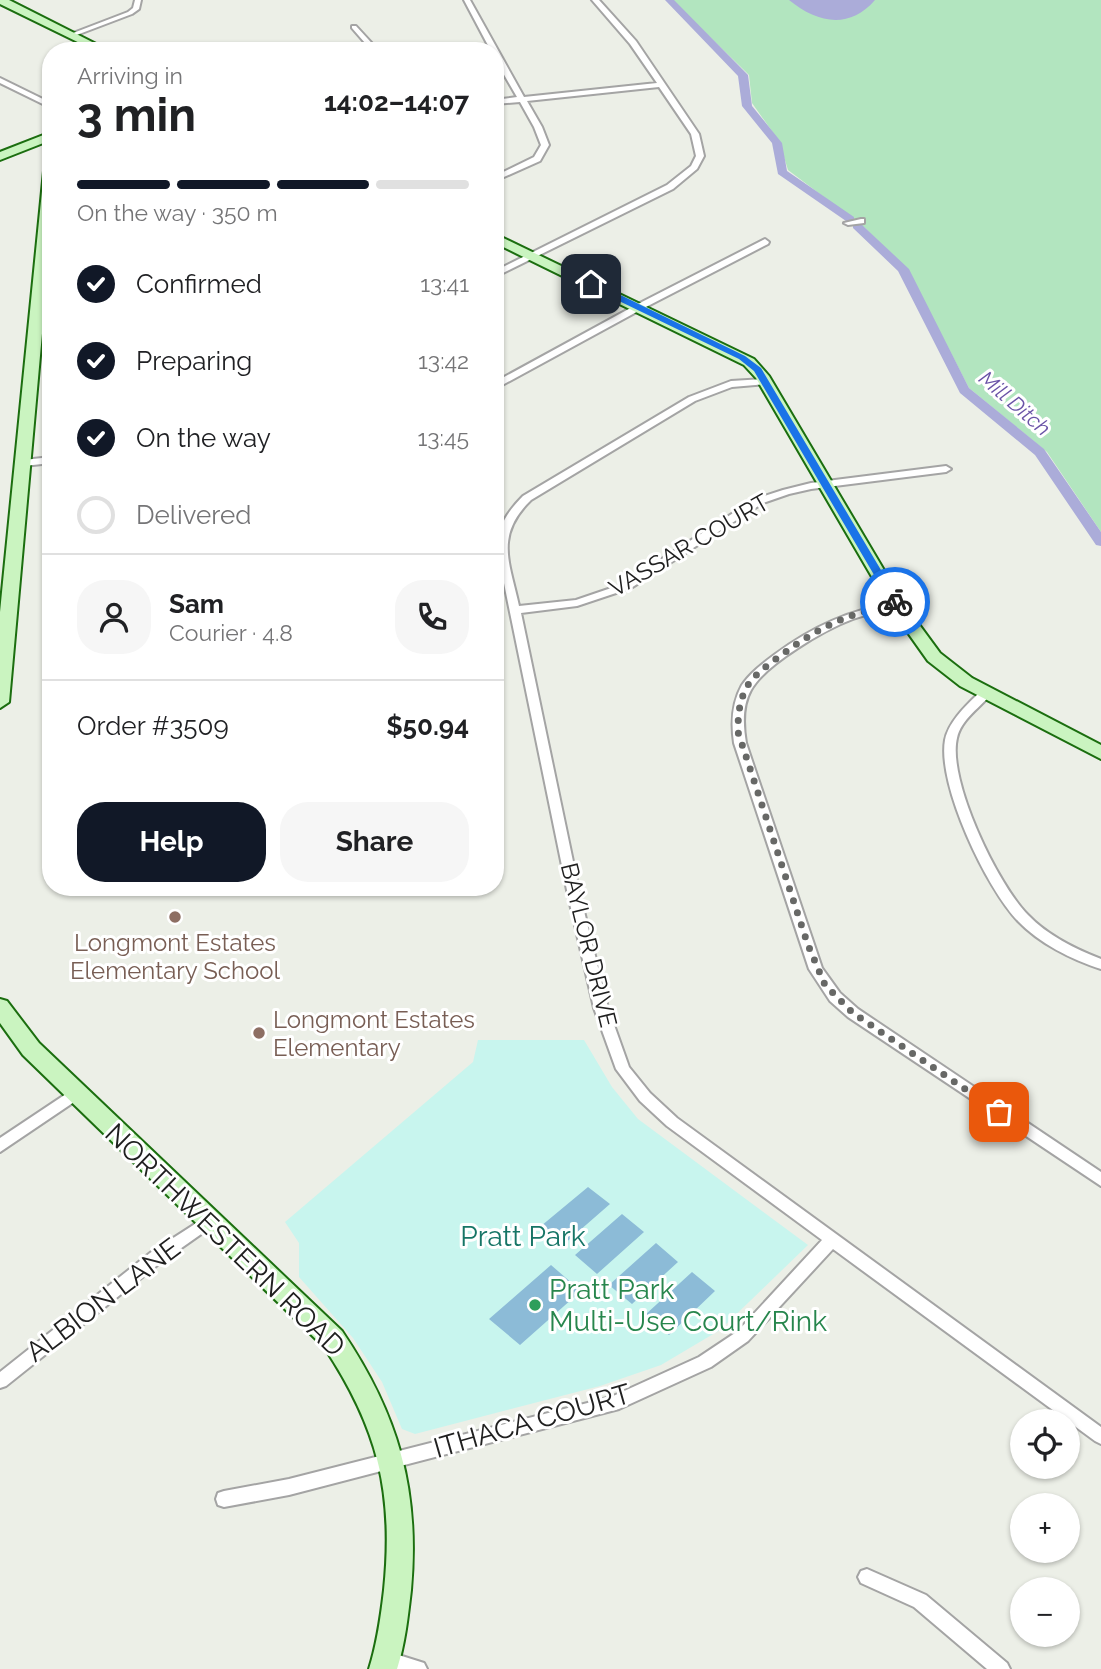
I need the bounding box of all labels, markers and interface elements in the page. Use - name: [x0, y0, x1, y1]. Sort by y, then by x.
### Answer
- text: Arriving in: [77, 62, 183, 89]
- text: 14:02–14:07: [324, 87, 469, 117]
- text: 3 min: [77, 88, 196, 142]
- text: On the way · 350 m: [77, 199, 278, 226]
- pin: [561, 254, 621, 314]
- icon: check: [77, 265, 115, 303]
- icon: home: [572, 265, 610, 303]
- text: Confirmed: [136, 269, 262, 299]
- text: 13:41: [420, 270, 469, 297]
- icon: check: [77, 342, 115, 380]
- text: Preparing: [136, 346, 252, 376]
- text: 13:42: [418, 347, 469, 374]
- water label: Mill Ditch: [974, 365, 1056, 441]
- icon: check: [77, 419, 115, 457]
- text: On the way: [136, 423, 271, 453]
- text: 13:45: [417, 424, 469, 451]
- street label: VASSAR COURT: [604, 487, 775, 603]
- text: Delivered: [136, 500, 251, 530]
- courier: [860, 567, 930, 637]
- button: person: [77, 580, 151, 654]
- button: phone: [395, 580, 469, 654]
- icon: bike: [876, 583, 914, 621]
- text: Sam: [169, 589, 224, 619]
- text: Courier · 4.8: [169, 619, 293, 646]
- text: Order #3509: [77, 711, 229, 741]
- text: $50.94: [386, 711, 469, 741]
- button: Help: [77, 802, 266, 882]
- button: Share: [280, 802, 469, 882]
- street label: BAYLOR DRIVE: [555, 860, 623, 1030]
- marker: Longmont Estates Elementary School: [167, 909, 183, 925]
- place label: Longmont Estates Elementary School: [70, 928, 281, 985]
- place label: Longmont Estates Elementary: [273, 1005, 475, 1062]
- marker: Longmont Estates Elementary: [251, 1025, 267, 1041]
- pin: [969, 1082, 1029, 1142]
- icon: bag: [980, 1093, 1018, 1131]
- street label: NORTHWESTERN ROAD: [98, 1117, 352, 1363]
- park label: Pratt Park: [460, 1220, 586, 1253]
- street label: ALBION LANE: [19, 1231, 187, 1369]
- place label: Pratt Park Multi-Use Court/Rink: [549, 1273, 827, 1338]
- marker: Pratt Park Multi-Use Court/Rink: [527, 1297, 543, 1313]
- street label: ITHACA COURT: [430, 1377, 634, 1465]
- map controls: [1010, 1409, 1080, 1647]
- button: locate: [1010, 1409, 1080, 1479]
- button: +: [1010, 1493, 1080, 1563]
- button: −: [1010, 1577, 1080, 1647]

